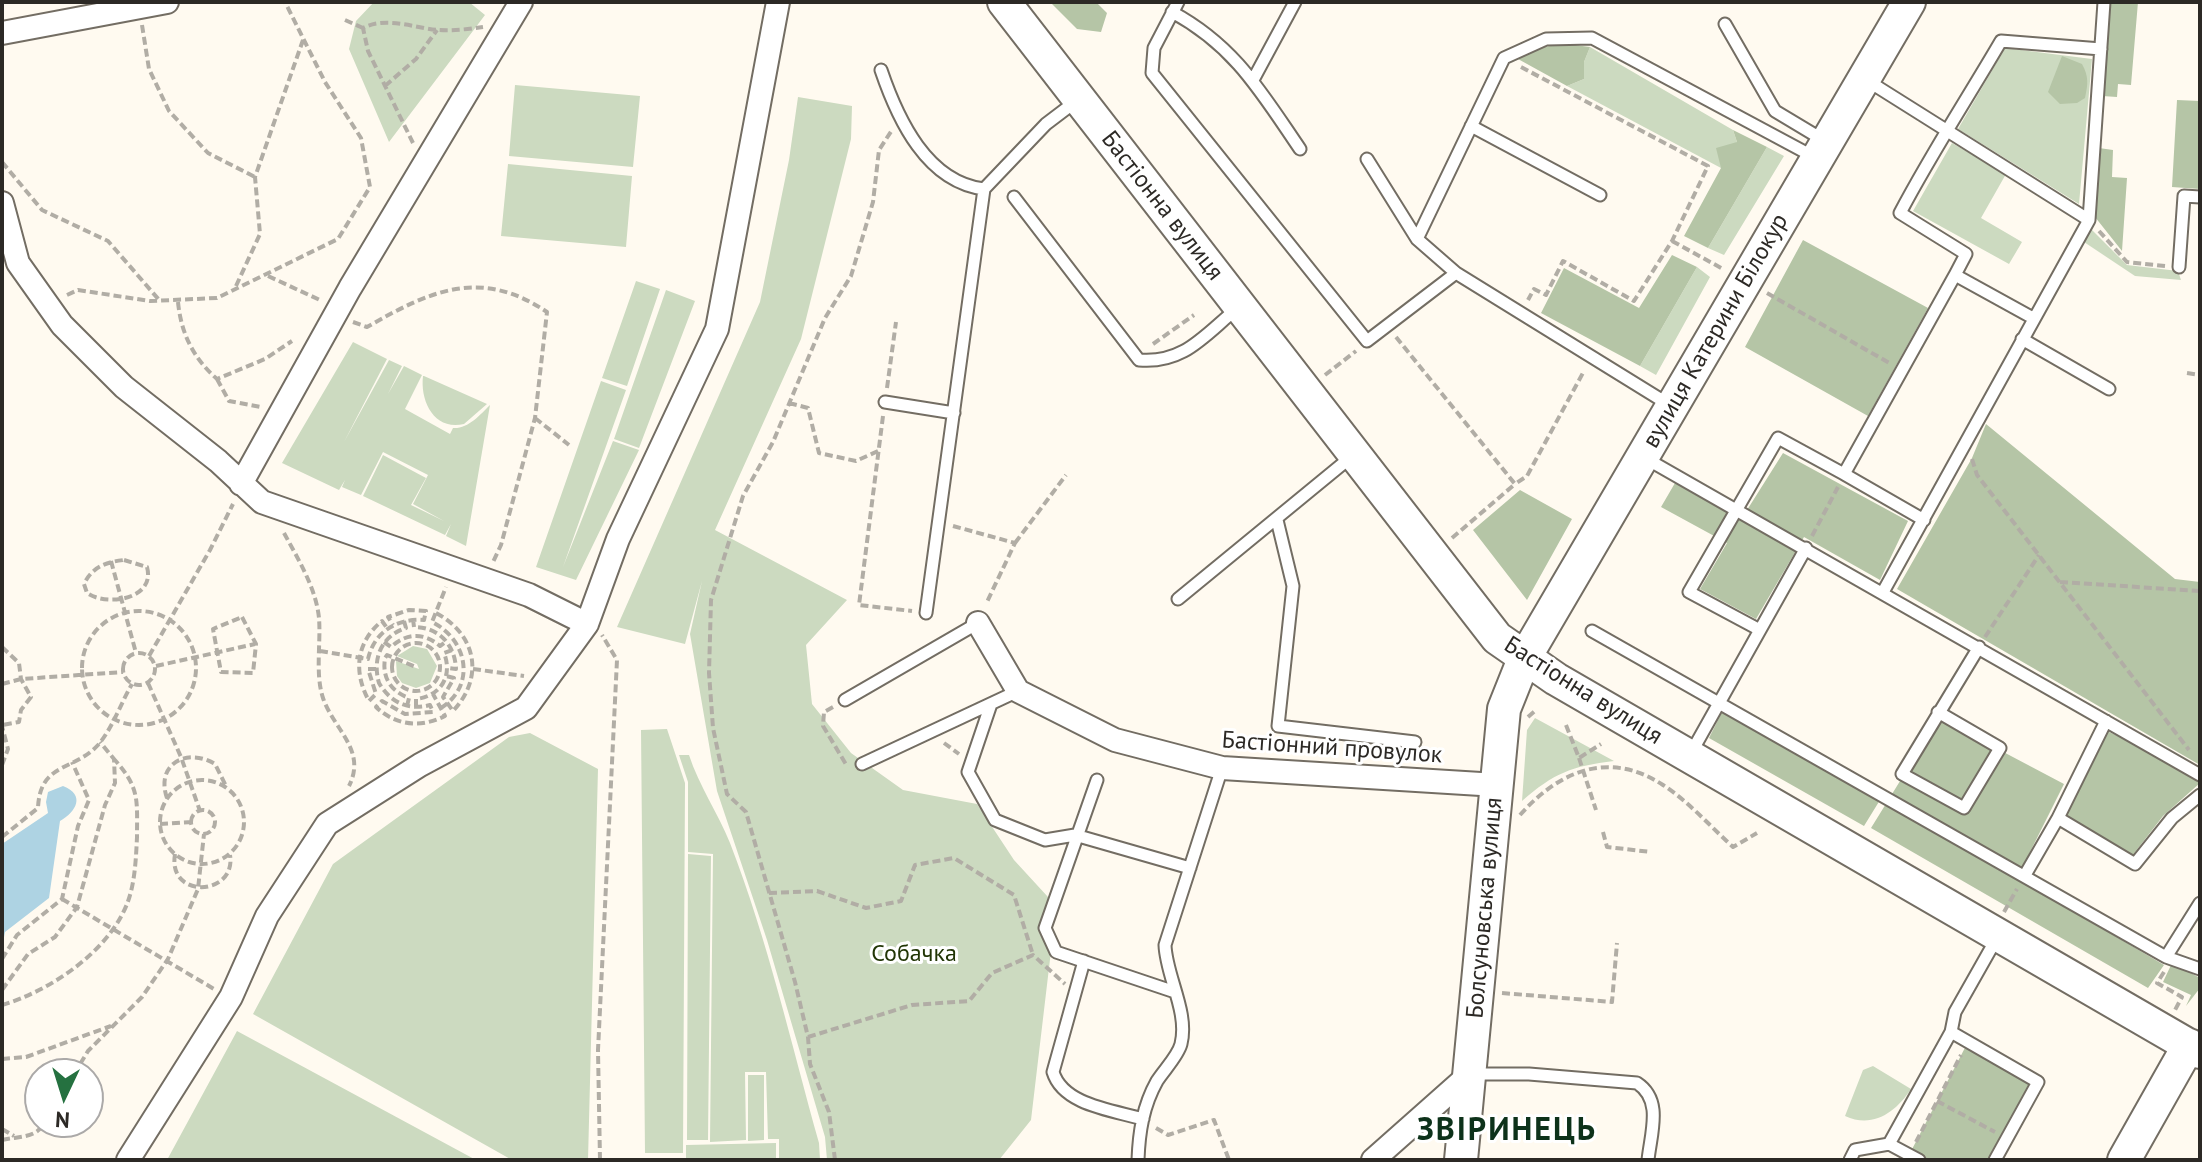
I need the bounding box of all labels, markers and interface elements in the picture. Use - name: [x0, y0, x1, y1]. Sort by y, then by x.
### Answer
- street label: Бастіонна вулиця: [1095, 126, 1229, 286]
- street label: вулиця Катерини Білокур: [1637, 209, 1795, 453]
- street label: Бастіонна вулиця: [1499, 631, 1667, 751]
- street label: Бастіонний провулок: [1221, 726, 1443, 770]
- street label: Болсуновська вулиця: [1461, 796, 1509, 1020]
- park label: Собачка: [871, 940, 957, 968]
- north arrow: [24, 1058, 104, 1138]
- text: N: [54, 1105, 71, 1134]
- district label: ЗВІРИНЕЦЬ: [1417, 1112, 1597, 1150]

